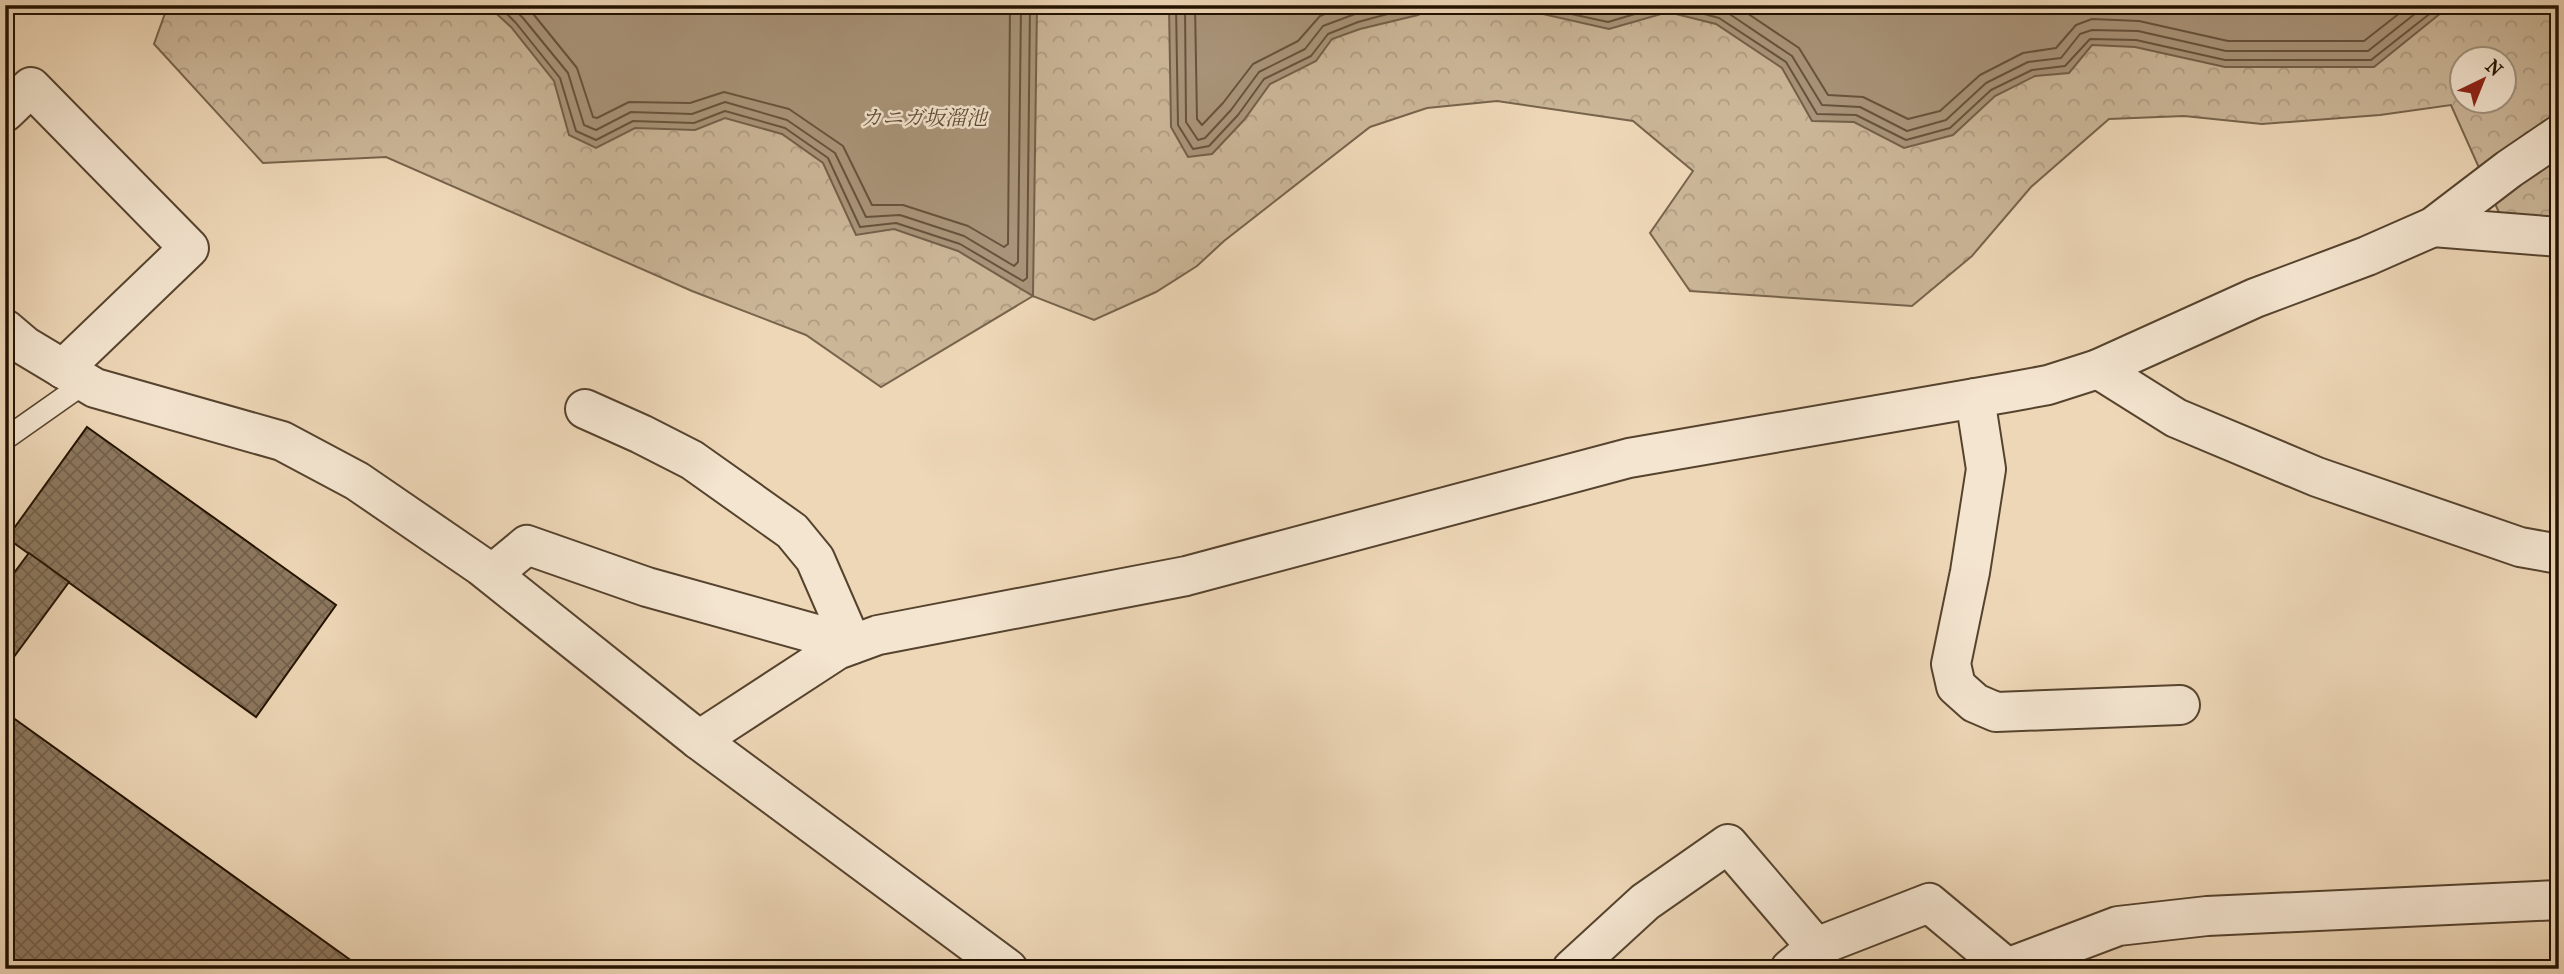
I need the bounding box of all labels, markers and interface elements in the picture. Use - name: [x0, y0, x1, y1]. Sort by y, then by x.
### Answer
- north arrow: [2448, 46, 2518, 116]
- text: N: [2481, 55, 2507, 82]
- water label: カニガ坂溜池: [861, 106, 989, 130]

